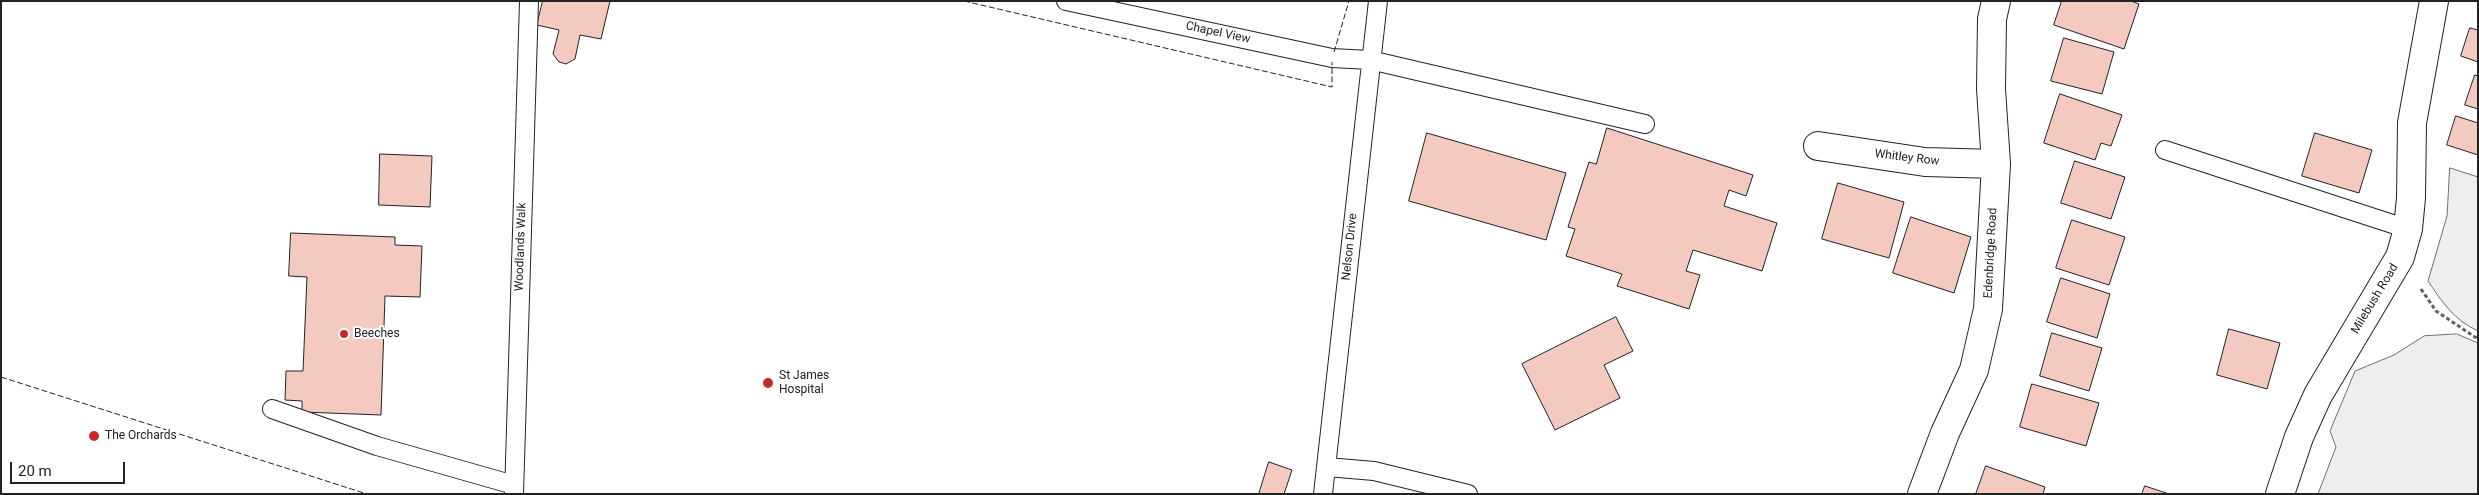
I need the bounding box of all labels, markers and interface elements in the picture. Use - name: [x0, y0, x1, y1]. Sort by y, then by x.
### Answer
- street label: Chapel View: [1184, 19, 1252, 47]
- street label: Whitley Row: [1874, 147, 1940, 169]
- street label: Woodlands Walk: [512, 202, 530, 292]
- street label: Edenbridge Road: [1981, 207, 2001, 299]
- street label: Nelson Drive: [1339, 213, 1361, 281]
- street label: Milebush Road: [2348, 261, 2402, 337]
- place label: Beeches: [354, 327, 400, 341]
- marker: Beeches: [338, 328, 350, 340]
- place label: St James Hospital: [779, 369, 829, 397]
- marker: St James Hospital: [761, 376, 775, 390]
- marker: The Orchards: [87, 429, 101, 443]
- place label: The Orchards: [105, 429, 177, 443]
- scale bar: [12, 452, 128, 484]
- text: 20 m: [18, 462, 52, 480]

